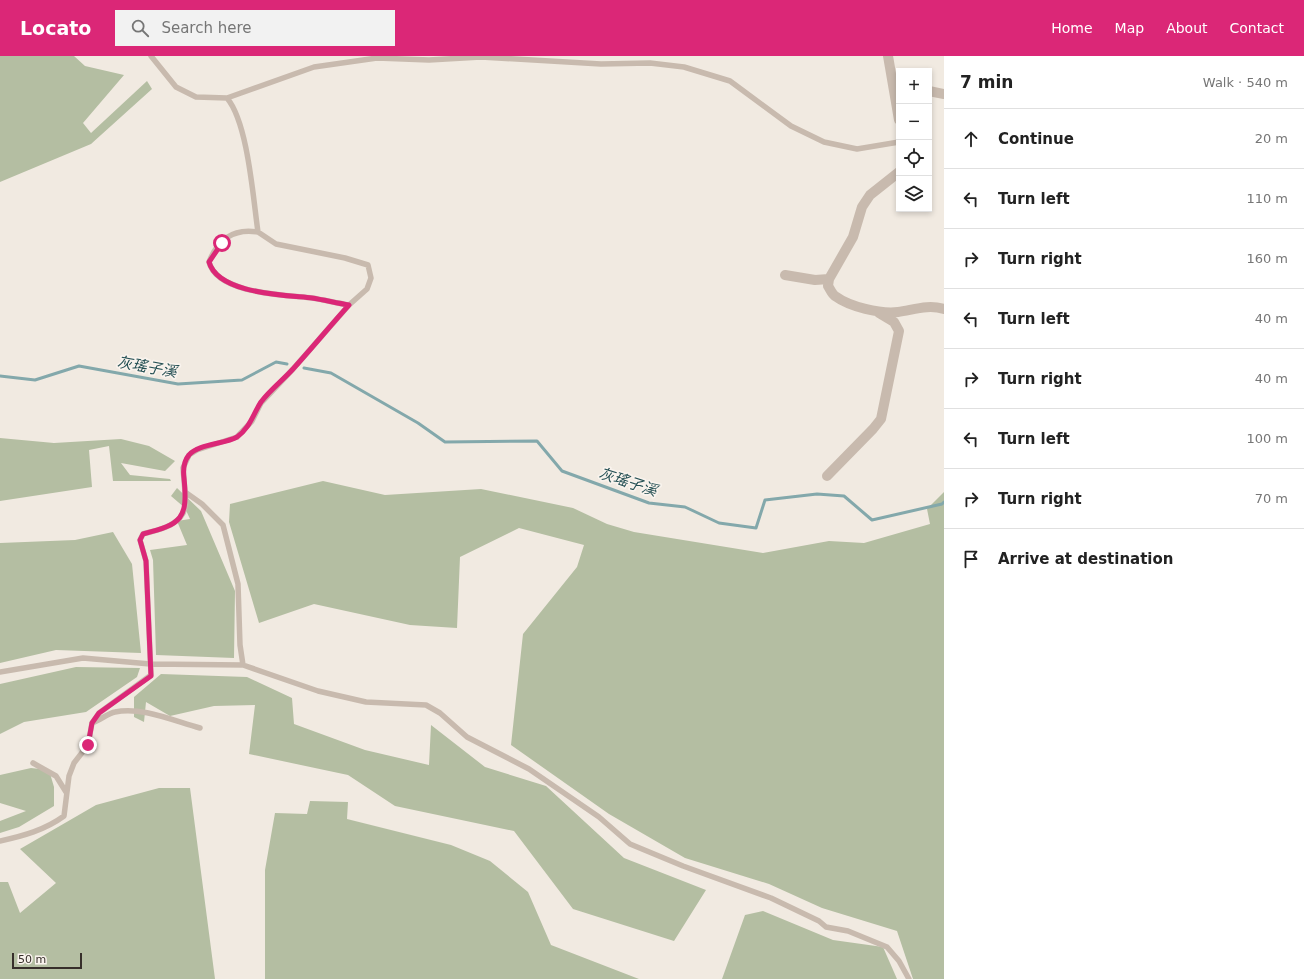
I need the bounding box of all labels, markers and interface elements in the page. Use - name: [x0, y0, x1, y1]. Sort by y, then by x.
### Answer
- search box: [115, 10, 395, 46]
- text: Locato: [20, 17, 91, 39]
- icon: search: [129, 17, 151, 39]
- text: Search here: [161, 19, 252, 37]
- text: Home: [1051, 20, 1093, 36]
- text: Map: [1115, 20, 1144, 36]
- text: About: [1166, 20, 1208, 36]
- text: Contact: [1230, 20, 1284, 36]
- map controls: [896, 68, 932, 212]
- button: +: [896, 68, 932, 104]
- text: 7 min: [960, 72, 1013, 92]
- text: Walk · 540 m: [1203, 75, 1288, 90]
- button: −: [896, 104, 932, 140]
- icon: ahead: [960, 128, 982, 150]
- text: Continue: [998, 130, 1074, 148]
- text: 20 m: [1255, 131, 1288, 146]
- button: locate: [896, 140, 932, 176]
- button: layers: [896, 176, 932, 212]
- icon: left: [960, 188, 982, 210]
- text: Turn left: [998, 190, 1070, 208]
- text: 110 m: [1246, 191, 1288, 206]
- route start: [213, 234, 231, 252]
- icon: right: [960, 248, 982, 270]
- text: Turn right: [998, 250, 1082, 268]
- text: 160 m: [1246, 251, 1288, 266]
- icon: left: [960, 308, 982, 330]
- text: Turn left: [998, 310, 1070, 328]
- text: 40 m: [1255, 311, 1288, 326]
- water label: 灰瑤子溪: [116, 353, 180, 381]
- icon: right: [960, 368, 982, 390]
- text: Turn right: [998, 370, 1082, 388]
- text: 40 m: [1255, 371, 1288, 386]
- icon: left: [960, 428, 982, 450]
- text: Turn left: [998, 430, 1070, 448]
- text: 100 m: [1246, 431, 1288, 446]
- water label: 灰瑤子溪: [597, 464, 661, 500]
- icon: right: [960, 488, 982, 510]
- text: Turn right: [998, 490, 1082, 508]
- text: 70 m: [1255, 491, 1288, 506]
- icon: arrive: [960, 548, 982, 570]
- text: Arrive at destination: [998, 550, 1173, 568]
- route end: [79, 736, 97, 754]
- scale bar: [12, 951, 82, 970]
- text: 50 m: [18, 953, 46, 966]

